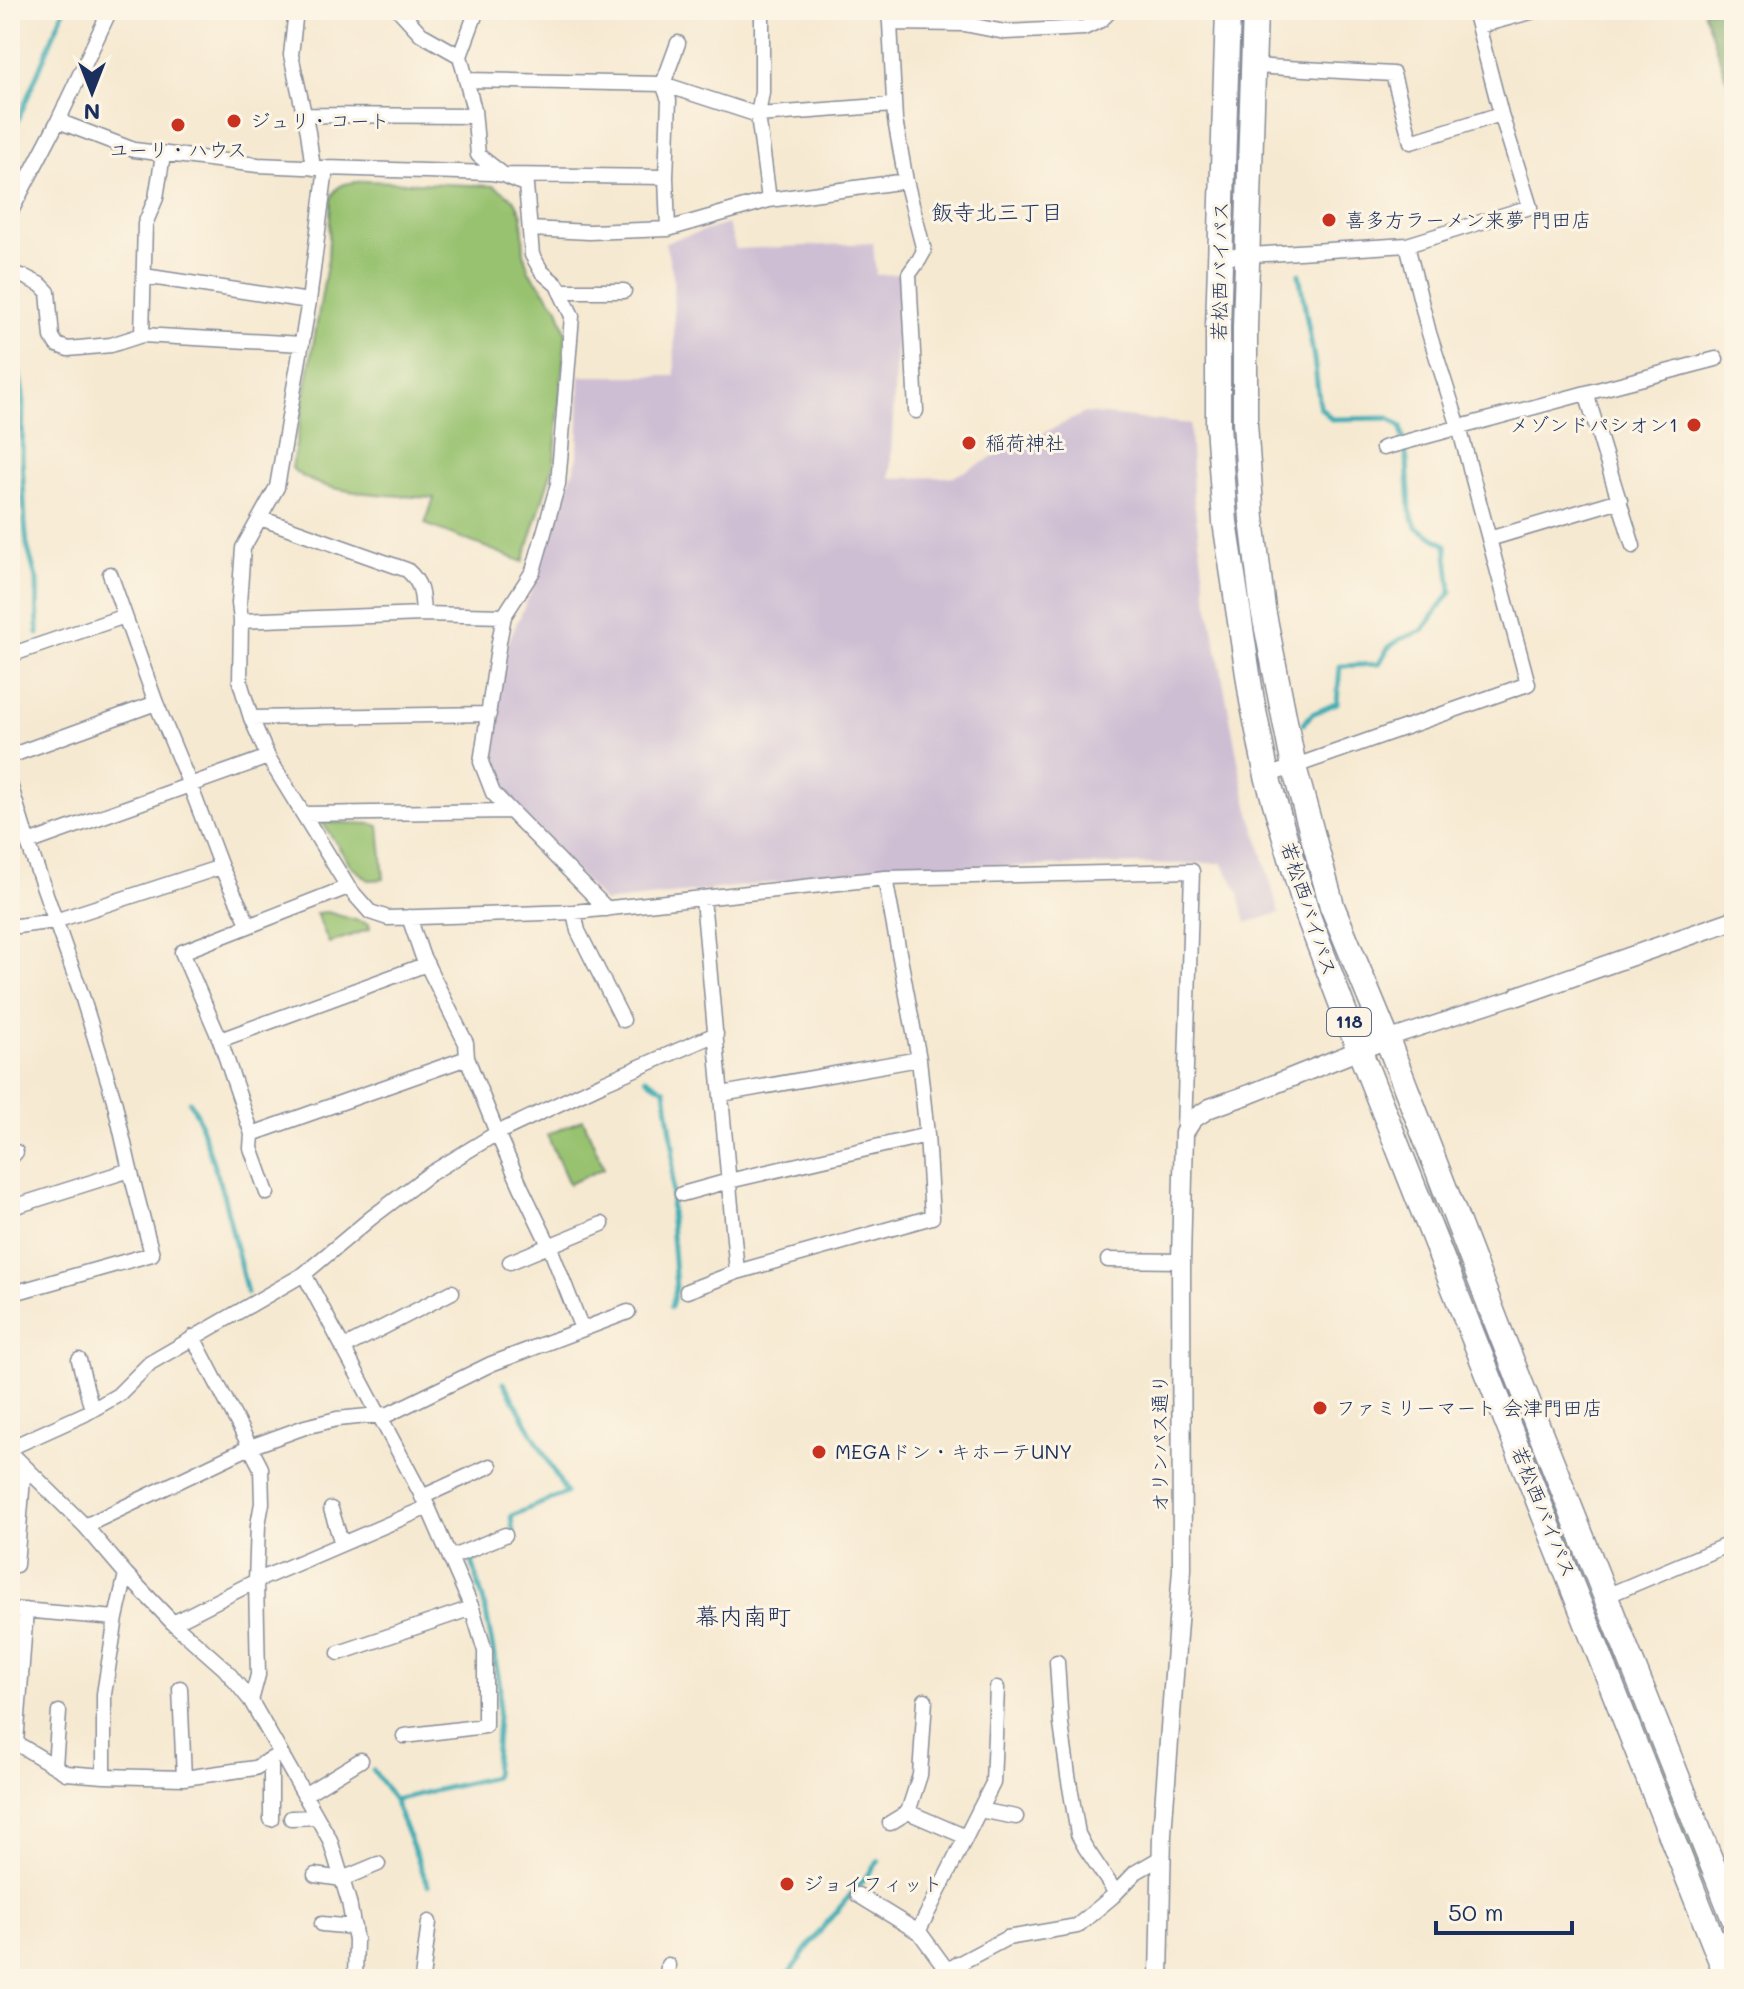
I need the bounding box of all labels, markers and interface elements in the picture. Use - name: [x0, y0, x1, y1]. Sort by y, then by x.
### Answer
- north arrow: [52, 52, 132, 132]
- text: N: [84, 98, 100, 127]
- place label: ジュリ・コート: [250, 107, 390, 133]
- marker: ジュリ・コート: [225, 112, 243, 130]
- marker: ユーリ・ハウス: [169, 116, 187, 134]
- place label: ユーリ・ハウス: [109, 136, 247, 162]
- district label: 飯寺北三丁目: [931, 197, 1063, 226]
- street label: 若松西バイパス: [1205, 201, 1233, 341]
- place label: 喜多方ラーメン来夢 門田店: [1345, 206, 1591, 232]
- marker: 喜多方ラーメン来夢 門田店: [1320, 211, 1338, 229]
- place label: メゾンドパシオン1: [1509, 411, 1678, 437]
- marker: メゾンドパシオン1: [1685, 416, 1703, 434]
- place label: 稲荷神社: [985, 429, 1065, 455]
- marker: 稲荷神社: [960, 434, 978, 452]
- street label: 若松西バイパス: [1276, 838, 1344, 979]
- road number: 118: [1327, 1008, 1371, 1036]
- street label: オリンパス通り: [1146, 1373, 1172, 1513]
- place label: ファミリーマート 会津門田店: [1336, 1394, 1603, 1420]
- marker: ファミリーマート 会津門田店: [1311, 1399, 1329, 1417]
- place label: MEGAドン・キホーテUNY: [835, 1438, 1072, 1464]
- street label: 若松西バイパス: [1507, 1442, 1583, 1581]
- marker: MEGAドン・キホーテUNY: [810, 1443, 828, 1461]
- district label: 幕内南町: [695, 1600, 791, 1631]
- place label: ジョイフィット: [803, 1870, 943, 1896]
- marker: ジョイフィット: [778, 1875, 796, 1893]
- scale bar: [1436, 1885, 1572, 1935]
- text: 50 m: [1448, 1896, 1504, 1927]

